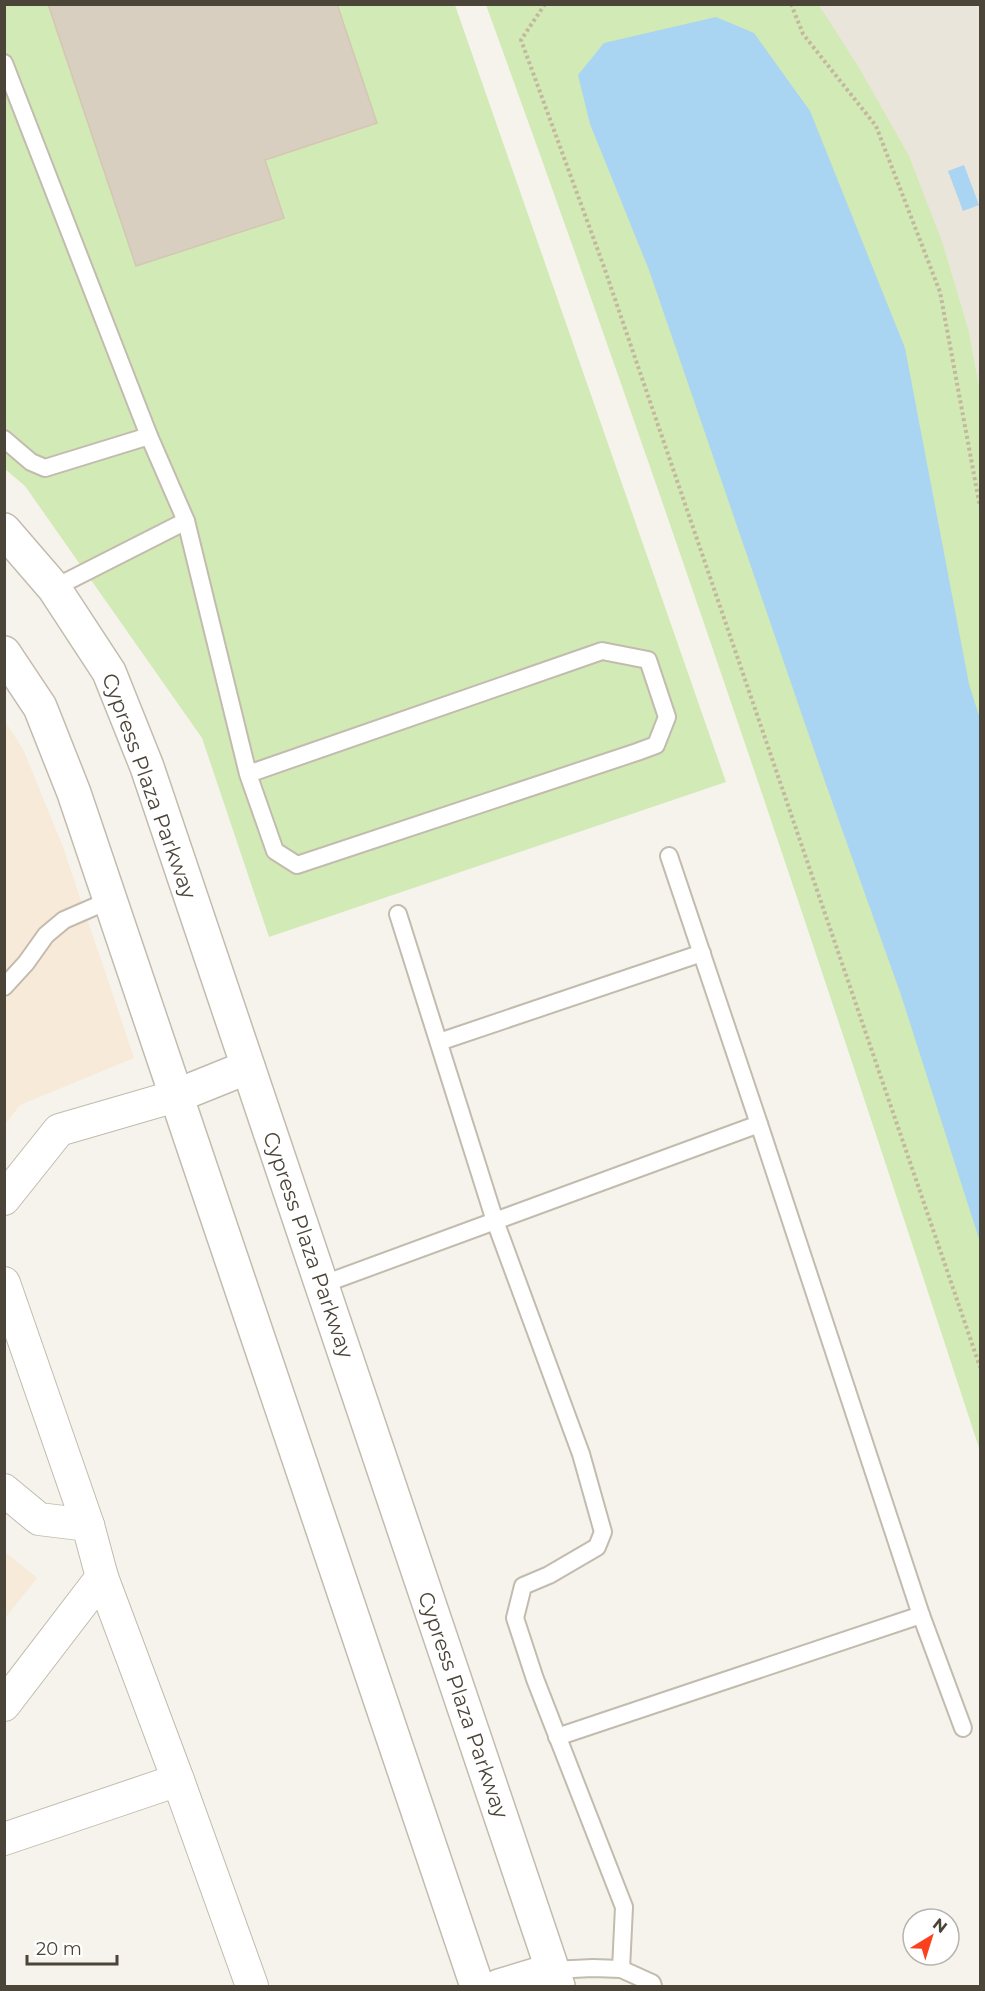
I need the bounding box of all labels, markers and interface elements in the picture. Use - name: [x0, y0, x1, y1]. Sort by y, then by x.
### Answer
- street label: Cypress Plaza Parkway: [97, 670, 202, 902]
- street label: Cypress Plaza Parkway: [258, 1128, 359, 1362]
- street label: Cypress Plaza Parkway: [413, 1588, 514, 1822]
- north arrow: [901, 1907, 961, 1967]
- text: N: [929, 1914, 951, 1937]
- scale bar: [27, 1928, 117, 1966]
- text: 20 m: [36, 1938, 82, 1960]

